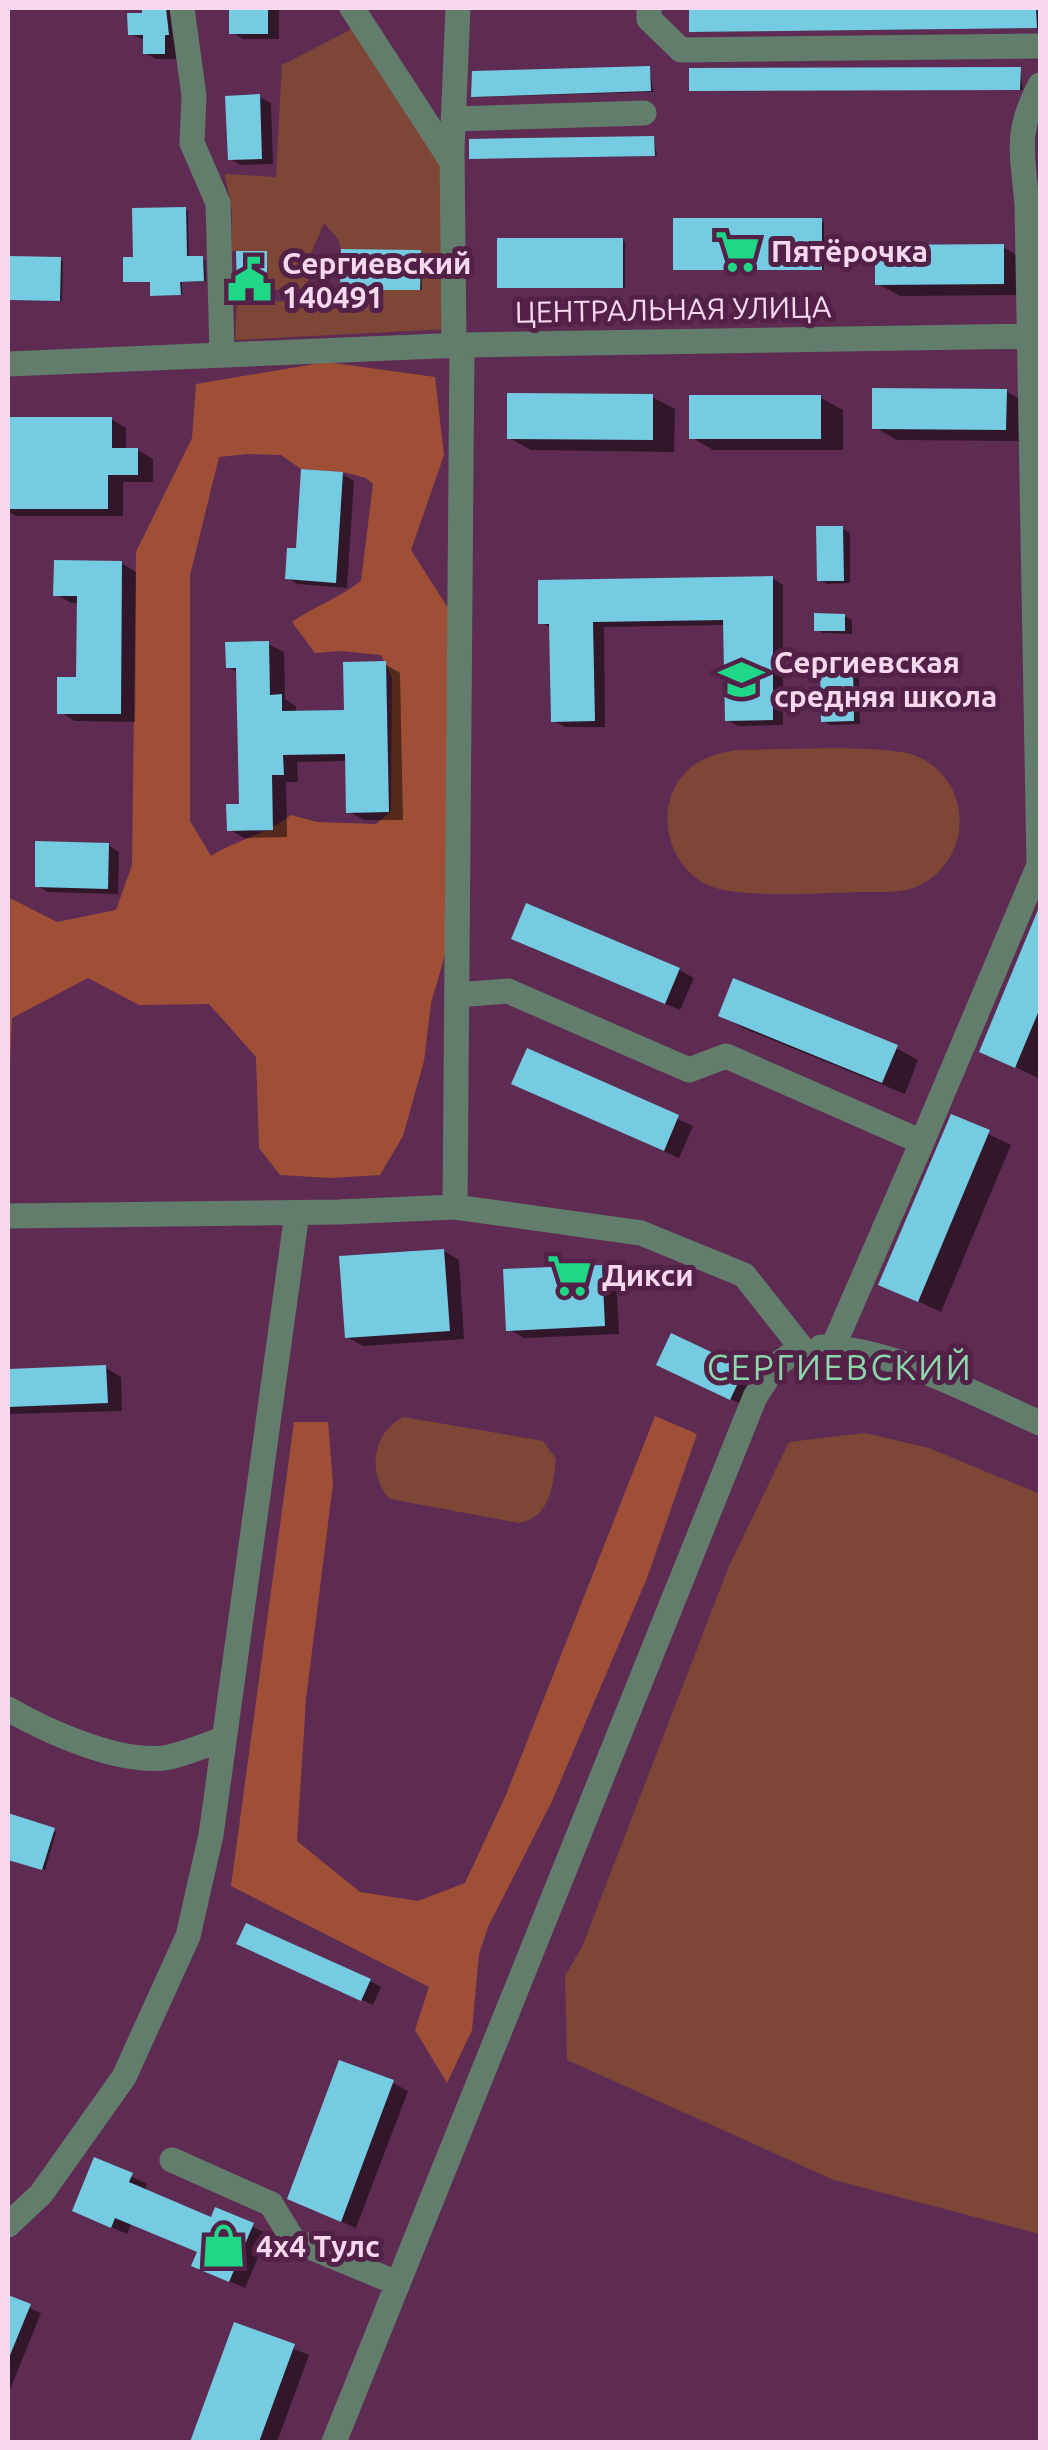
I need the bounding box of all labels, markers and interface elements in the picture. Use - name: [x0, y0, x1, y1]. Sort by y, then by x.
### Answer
- supermarket icon: Пятёрочка: [714, 227, 762, 275]
- place label: Пятёрочка: [771, 234, 928, 268]
- place label: Сергиевский 140491: [282, 246, 471, 314]
- public building icon: Сергиевский 140491: [225, 256, 273, 304]
- street label: ЦЕНТРАЛЬНАЯ УЛИЦА: [514, 289, 832, 329]
- place label: Сергиевская средняя школа: [774, 645, 997, 713]
- school or university icon: Сергиевская средняя школа: [717, 655, 765, 703]
- supermarket icon: Дикси: [545, 1251, 593, 1299]
- place label: Дикси: [602, 1258, 694, 1292]
- district label: СЕРГИЕВСКИЙ: [707, 1347, 973, 1387]
- shop icon: 4x4 Тулс: [199, 2222, 247, 2270]
- place label: 4x4 Тулс: [256, 2229, 380, 2263]

